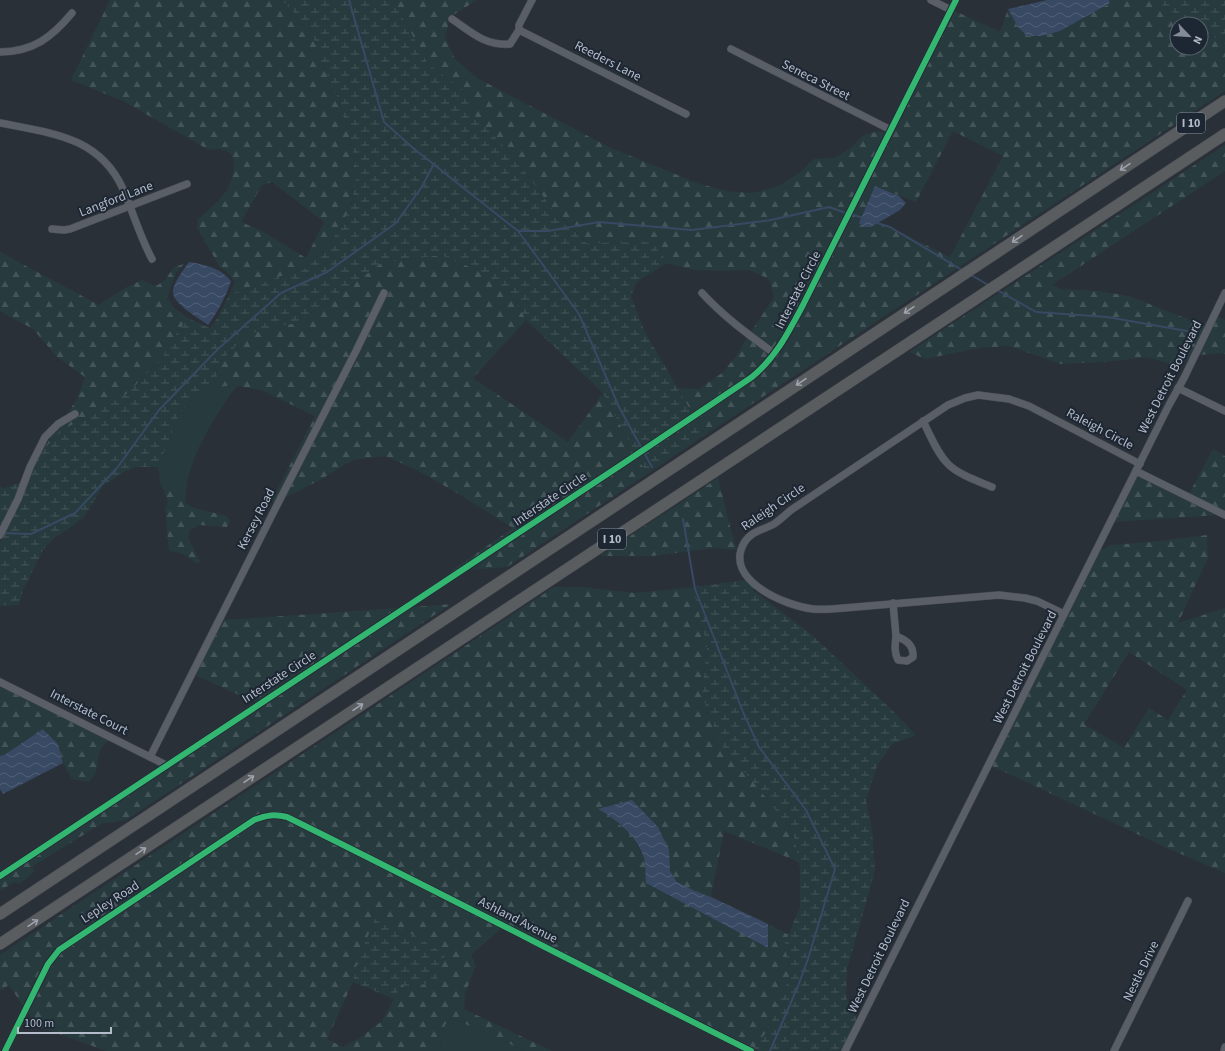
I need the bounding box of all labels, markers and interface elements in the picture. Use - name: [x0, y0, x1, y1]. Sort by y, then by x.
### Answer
- north arrow: [1169, 16, 1209, 56]
- text: N: [1189, 34, 1206, 47]
- street label: Reeders Lane: [571, 36, 645, 86]
- street label: Seneca Street: [779, 55, 854, 105]
- road number: I 10: [1177, 113, 1205, 133]
- one-way arrow: [1120, 162, 1131, 171]
- street label: Langford Lane: [76, 177, 156, 221]
- one-way arrow: [1011, 235, 1023, 243]
- street label: Interstate Circle: [771, 248, 825, 332]
- one-way arrow: [903, 307, 915, 315]
- street label: West Detroit Boulevard: [1134, 317, 1206, 437]
- one-way arrow: [795, 378, 806, 386]
- street label: Raleigh Circle: [1063, 404, 1137, 454]
- street label: Interstate Circle: [510, 468, 590, 530]
- street label: Raleigh Circle: [737, 479, 809, 535]
- street label: Kersey Road: [233, 485, 279, 553]
- road number: I 10: [598, 529, 626, 549]
- street label: West Detroit Boulevard: [989, 607, 1061, 727]
- street label: Interstate Circle: [238, 646, 320, 708]
- street label: Interstate Court: [47, 685, 132, 740]
- one-way arrow: [352, 703, 363, 712]
- one-way arrow: [243, 775, 254, 783]
- one-way arrow: [135, 847, 146, 855]
- street label: Lepley Road: [77, 876, 143, 928]
- street label: Ashland Avenue: [475, 892, 561, 948]
- street label: West Detroit Boulevard: [844, 896, 914, 1016]
- one-way arrow: [27, 919, 38, 927]
- street label: Nestle Drive: [1119, 938, 1163, 1004]
- scale bar: [18, 1009, 111, 1035]
- text: 100 m: [24, 1015, 54, 1032]

